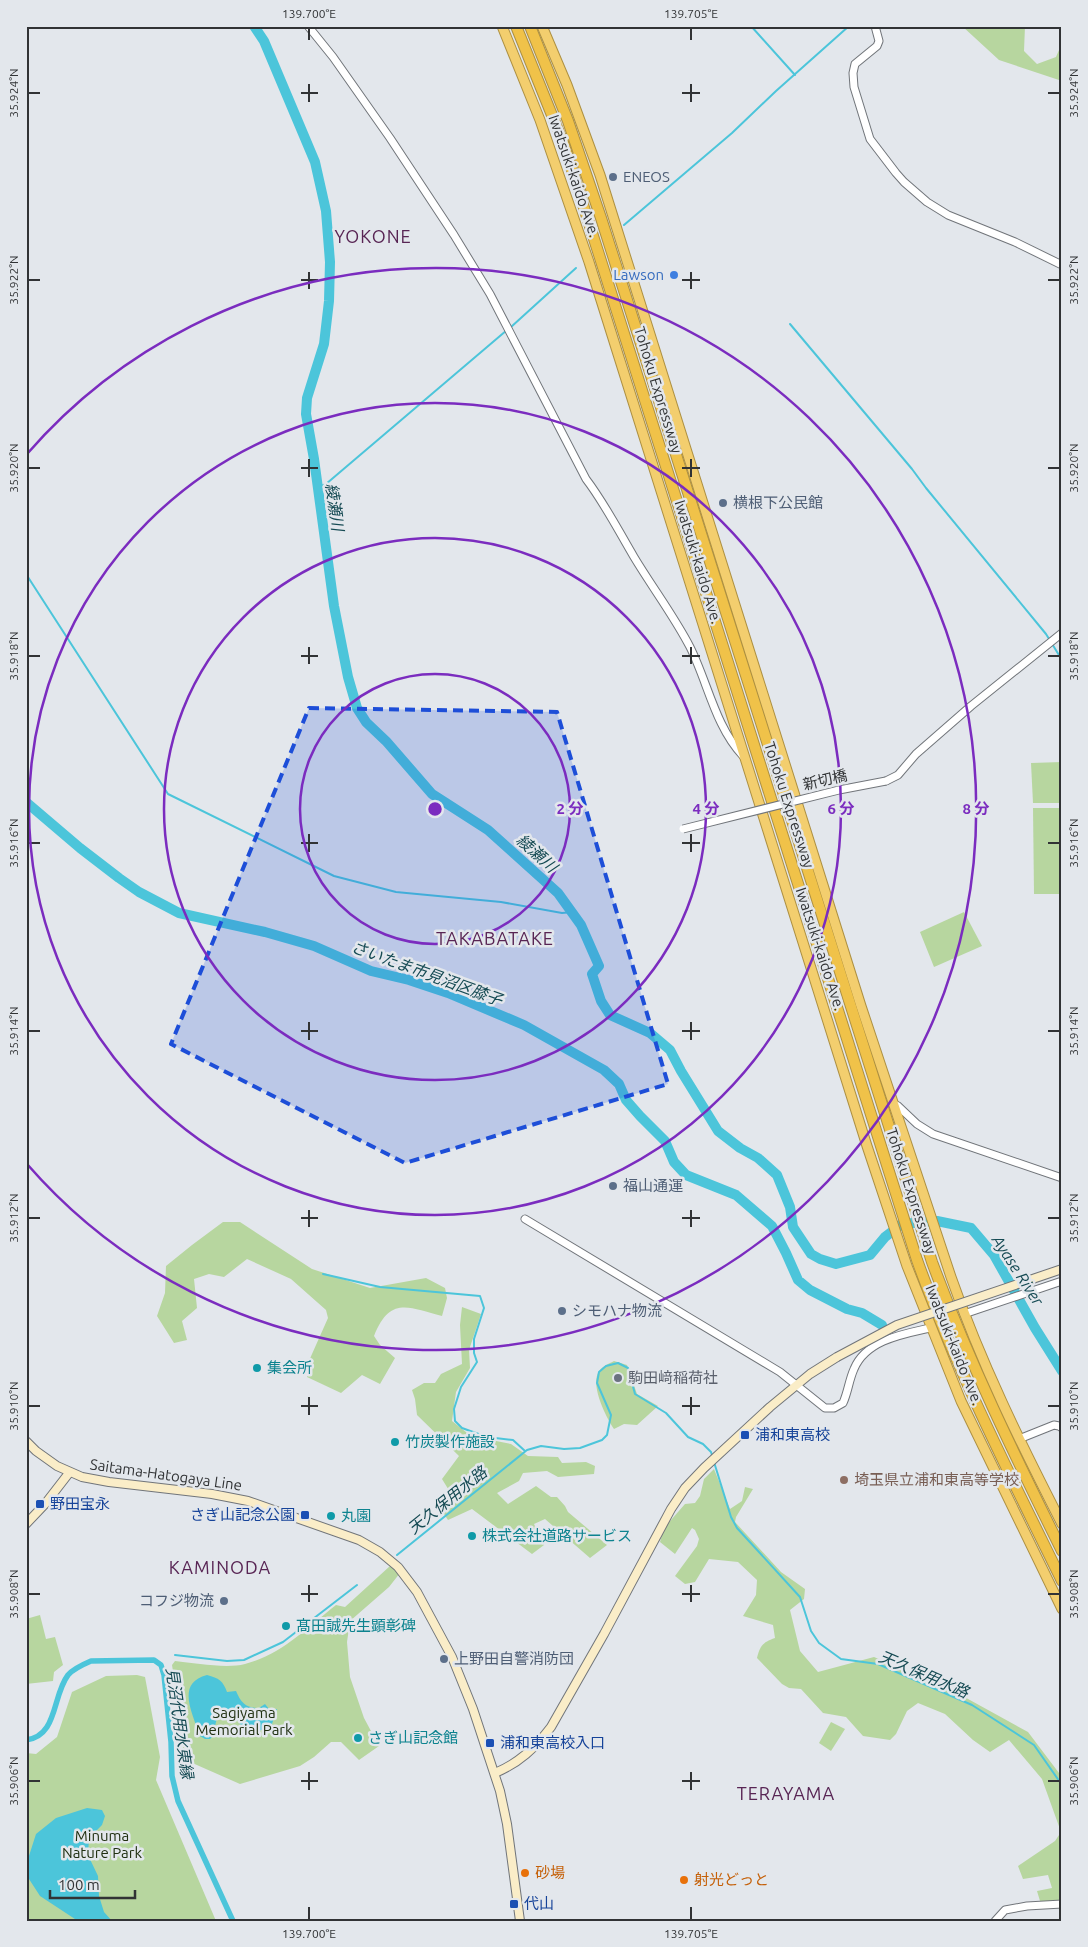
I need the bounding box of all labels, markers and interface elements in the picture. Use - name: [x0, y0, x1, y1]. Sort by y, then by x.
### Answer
- text: 139.700°E: [282, 7, 336, 20]
- text: 139.705°E: [664, 7, 718, 20]
- text: 35.924°N: [7, 68, 20, 118]
- text: 35.924°N: [1067, 68, 1080, 118]
- street label: Iwatsuki-kaido Ave.: [546, 112, 603, 239]
- place label: ENEOS: [623, 168, 670, 185]
- marker: ENEOS: [607, 171, 619, 183]
- district label: YOKONE: [334, 226, 412, 246]
- text: 35.922°N: [7, 255, 20, 305]
- text: 35.922°N: [1067, 255, 1080, 305]
- place label: Lawson: [613, 266, 664, 283]
- marker: Lawson: [668, 269, 680, 281]
- street label: Tohoku Expressway: [631, 324, 686, 455]
- text: 35.920°N: [7, 443, 20, 493]
- text: 35.920°N: [1067, 443, 1080, 493]
- water label: 綾瀬川: [323, 482, 348, 534]
- place label: 横根下公民館: [733, 494, 823, 511]
- marker: 横根下公民館: [717, 497, 729, 509]
- street label: Iwatsuki-kaido Ave.: [672, 498, 725, 626]
- text: 35.918°N: [7, 631, 20, 681]
- text: 35.918°N: [1067, 631, 1080, 681]
- street label: Tohoku Expressway: [761, 740, 818, 870]
- street label: 新切橋: [801, 766, 849, 793]
- centre of rings: [426, 800, 444, 818]
- text: 2 分: [556, 800, 584, 817]
- text: 4 分: [692, 800, 720, 817]
- text: 6 分: [827, 800, 855, 817]
- text: 8 分: [962, 800, 990, 817]
- text: 35.916°N: [7, 818, 20, 868]
- text: 35.916°N: [1067, 818, 1080, 868]
- water label: 綾瀬川: [513, 830, 562, 877]
- street label: Iwatsuki-kaido Ave.: [793, 885, 848, 1013]
- district label: TAKABATAKE: [436, 928, 554, 948]
- water label: さいたま市見沼区膝子: [349, 937, 506, 1009]
- text: 35.914°N: [7, 1006, 20, 1056]
- text: 35.914°N: [1067, 1006, 1080, 1056]
- street label: Tohoku Expressway: [883, 1126, 940, 1256]
- place label: 福山通運: [623, 1177, 683, 1194]
- marker: 福山通運: [607, 1180, 619, 1192]
- text: 35.912°N: [7, 1193, 20, 1243]
- text: 35.912°N: [1067, 1193, 1080, 1243]
- water label: Ayase River: [988, 1231, 1048, 1309]
- street label: Iwatsuki-kaido Ave.: [923, 1282, 986, 1408]
- place label: シモハナ物流: [572, 1302, 662, 1319]
- marker: シモハナ物流: [556, 1305, 568, 1317]
- place label: 集会所: [267, 1359, 312, 1376]
- marker: 集会所: [251, 1362, 263, 1374]
- place label: 駒田﨑稲荷社: [628, 1369, 718, 1386]
- marker: 駒田﨑稲荷社: [612, 1372, 624, 1384]
- text: 35.910°N: [7, 1381, 20, 1431]
- text: 35.910°N: [1067, 1381, 1080, 1431]
- place label: 浦和東高校: [755, 1426, 830, 1443]
- marker: 浦和東高校: [739, 1429, 751, 1441]
- place label: 竹炭製作施設: [405, 1433, 495, 1450]
- marker: 竹炭製作施設: [389, 1436, 401, 1448]
- street label: Saitama-Hatogaya Line: [89, 1455, 243, 1494]
- water label: 天久保用水路: [404, 1462, 492, 1537]
- place label: 埼玉県立浦和東高等学校: [854, 1471, 1019, 1488]
- marker: 埼玉県立浦和東高等学校: [838, 1474, 850, 1486]
- place label: 野田宝永: [50, 1495, 110, 1512]
- marker: 野田宝永: [34, 1498, 46, 1510]
- place label: さぎ山記念公園: [190, 1506, 295, 1523]
- place label: 丸園: [341, 1507, 371, 1524]
- marker: さぎ山記念公園: [299, 1509, 311, 1521]
- marker: 丸園: [325, 1510, 337, 1522]
- place label: 株式会社道路サービス: [482, 1527, 632, 1544]
- marker: 株式会社道路サービス: [466, 1530, 478, 1542]
- district label: KAMINODA: [169, 1557, 271, 1577]
- text: 35.908°N: [7, 1569, 20, 1619]
- text: 35.908°N: [1067, 1569, 1080, 1619]
- place label: コフジ物流: [139, 1592, 214, 1609]
- marker: コフジ物流: [218, 1595, 230, 1607]
- place label: 髙田誠先生顕彰碑: [296, 1617, 416, 1634]
- marker: 髙田誠先生顕彰碑: [280, 1620, 292, 1632]
- water label: 天久保用水路: [876, 1647, 974, 1702]
- place label: 上野田自警消防団: [454, 1650, 574, 1667]
- marker: 上野田自警消防団: [438, 1653, 450, 1665]
- water label: 見沼代用水東縁: [163, 1666, 197, 1782]
- park label: Sagiyama Memorial Park: [195, 1704, 293, 1738]
- place label: さぎ山記念館: [368, 1729, 458, 1746]
- marker: さぎ山記念館: [352, 1732, 364, 1744]
- place label: 浦和東高校入口: [500, 1734, 605, 1751]
- marker: 浦和東高校入口: [484, 1737, 496, 1749]
- text: 35.906°N: [7, 1756, 20, 1806]
- text: 35.906°N: [1067, 1756, 1080, 1806]
- district label: TERAYAMA: [737, 1783, 835, 1803]
- park label: Minuma Nature Park: [62, 1827, 142, 1861]
- place label: 砂場: [535, 1864, 565, 1881]
- scale bar: [50, 1867, 135, 1899]
- marker: 砂場: [519, 1867, 531, 1879]
- place label: 射光どっと: [694, 1871, 769, 1888]
- marker: 射光どっと: [678, 1874, 690, 1886]
- text: 100 m: [58, 1876, 100, 1893]
- place label: 代山: [524, 1895, 554, 1912]
- marker: 代山: [508, 1898, 520, 1910]
- text: 139.700°E: [282, 1927, 336, 1940]
- text: 139.705°E: [664, 1927, 718, 1940]

